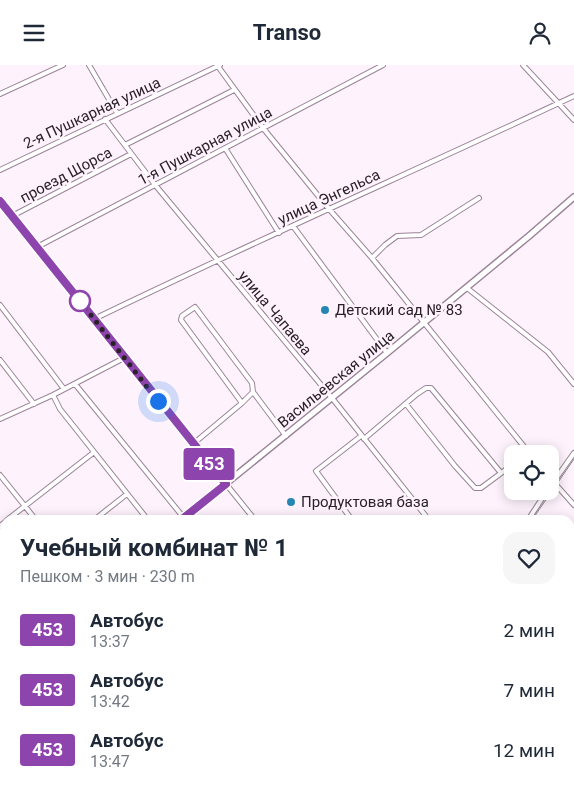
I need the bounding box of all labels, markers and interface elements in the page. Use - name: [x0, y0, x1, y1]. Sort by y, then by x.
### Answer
- icon: menu: [20, 19, 48, 47]
- icon: person: [526, 19, 554, 47]
- text: Transo: [253, 20, 321, 45]
- street label: 2-я Пушкарная улица: [21, 73, 163, 153]
- street label: 1-я Пушкарная улица: [135, 103, 275, 189]
- street label: проезд Щорса: [17, 143, 115, 207]
- street label: улица Энгельса: [275, 165, 383, 229]
- street label: улица Чапаева: [234, 267, 316, 359]
- unlabelled marker: [69, 290, 91, 312]
- place label: Детский сад № 83: [335, 301, 463, 319]
- marker: Детский сад № 83: [319, 304, 331, 316]
- street label: Васильевская улица: [274, 327, 398, 431]
- your location: [146, 389, 171, 414]
- map controls: [504, 445, 559, 500]
- button: locate: [504, 445, 559, 500]
- line badge: 453: [180, 448, 238, 480]
- text: 453: [194, 453, 224, 474]
- place label: Продуктовая база: [301, 493, 429, 511]
- marker: Продуктовая база: [285, 496, 297, 508]
- button: heart: [503, 532, 555, 584]
- text: Учебный комбинат № 1: [20, 534, 288, 562]
- text: Пешком · 3 мин · 230 m: [20, 567, 195, 586]
- text: Автобус: [90, 609, 164, 632]
- text: 453: [32, 619, 63, 640]
- text: 2 мин: [504, 619, 555, 642]
- text: 13:37: [90, 632, 130, 651]
- text: Автобус: [90, 669, 164, 692]
- text: 453: [32, 679, 63, 700]
- text: 7 мин: [504, 679, 555, 702]
- text: 13:42: [90, 692, 130, 711]
- text: Автобус: [90, 729, 164, 752]
- text: 453: [32, 739, 63, 760]
- text: 12 мин: [493, 739, 555, 762]
- text: 13:47: [90, 752, 130, 771]

